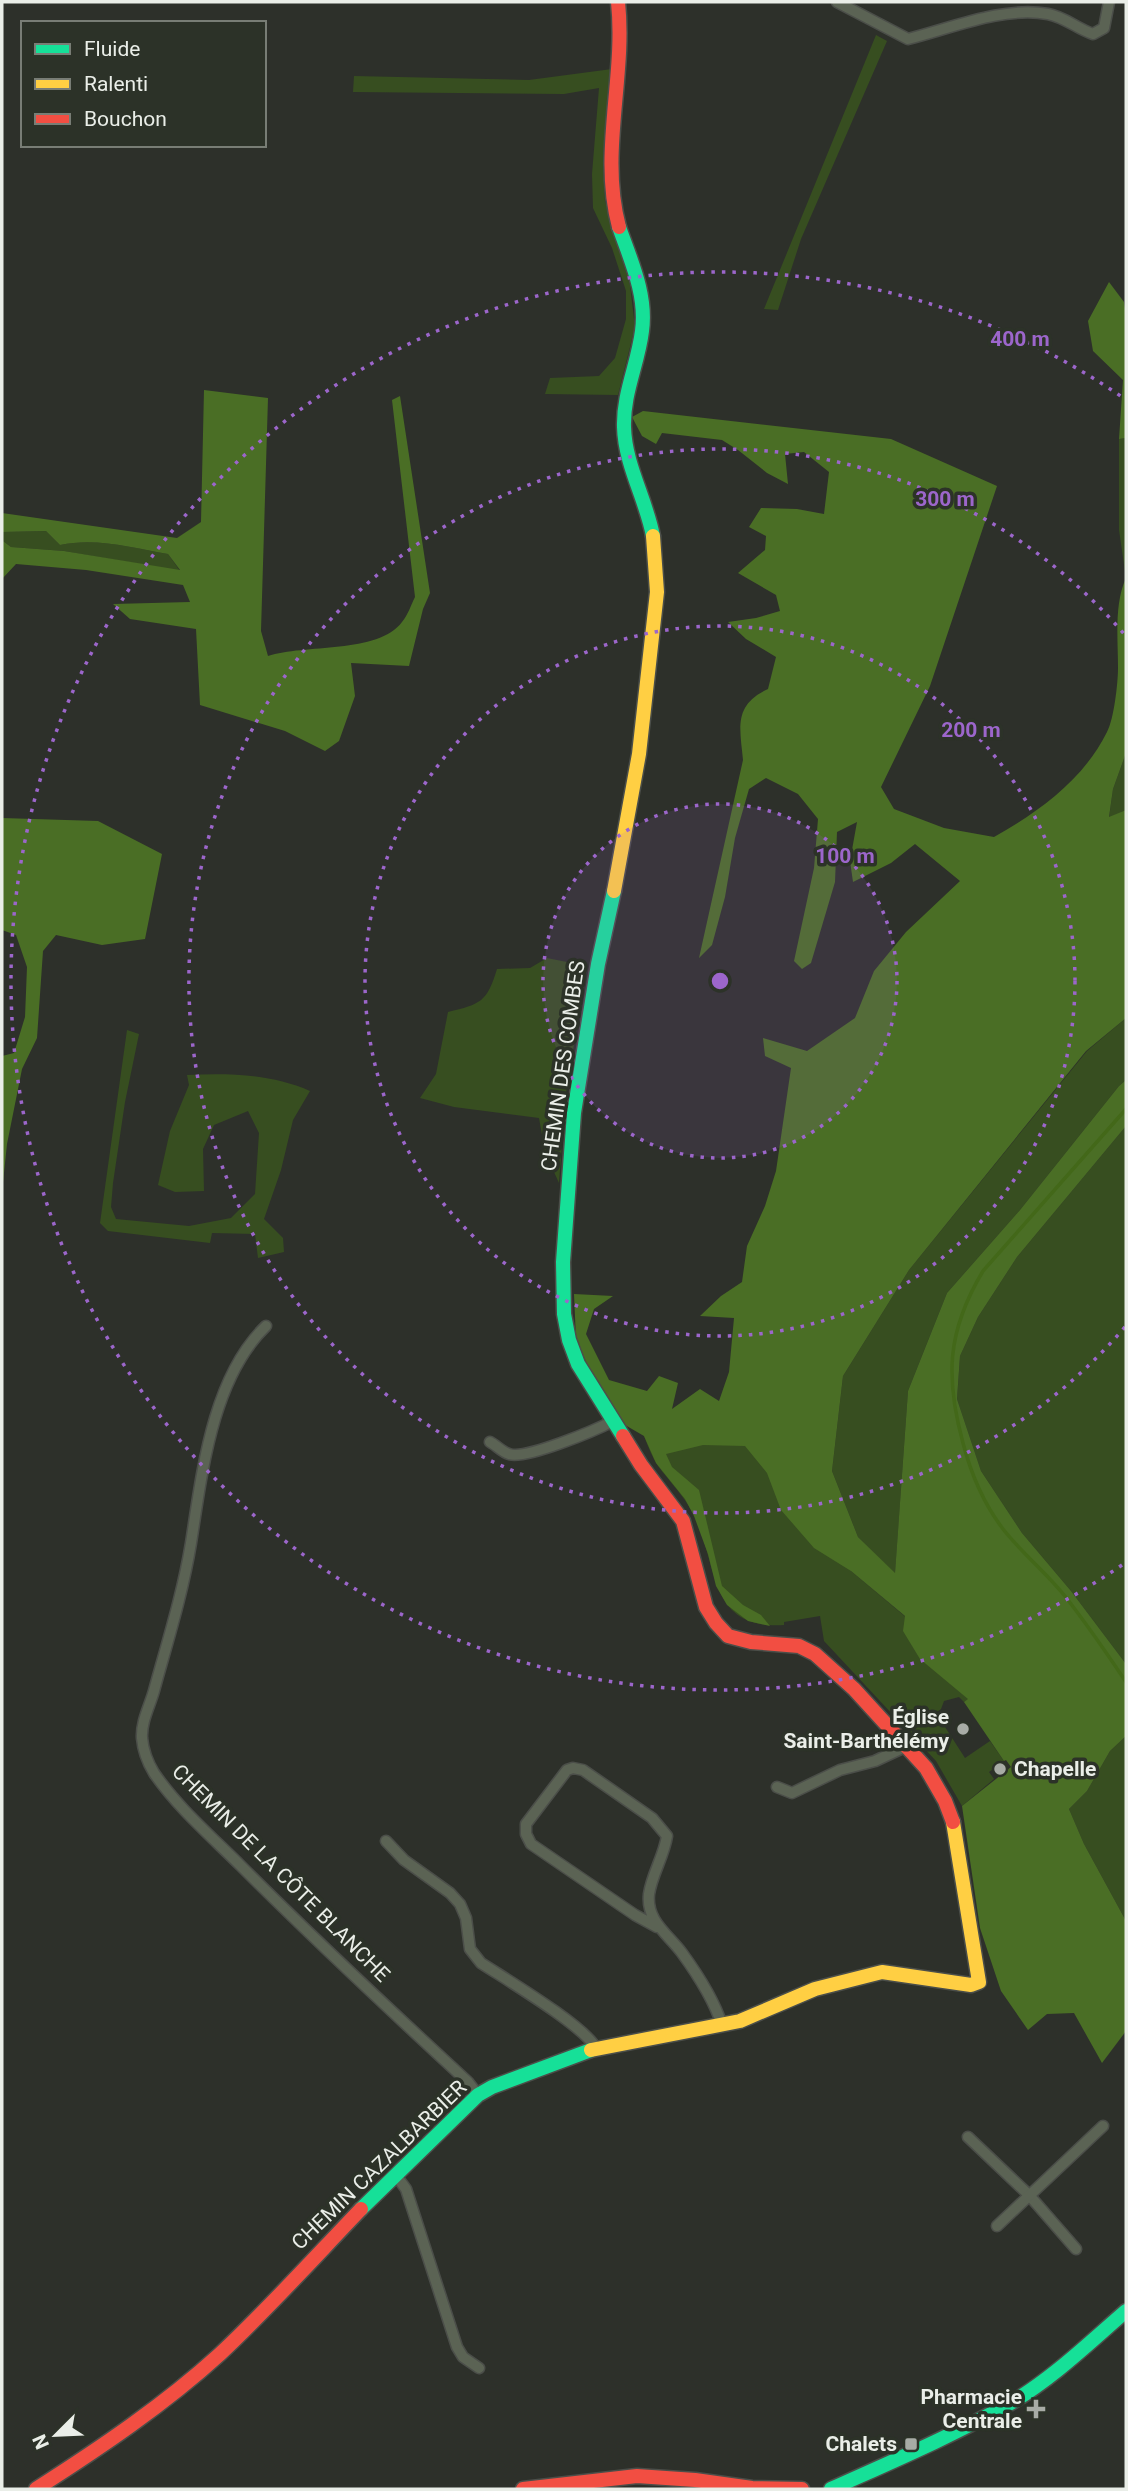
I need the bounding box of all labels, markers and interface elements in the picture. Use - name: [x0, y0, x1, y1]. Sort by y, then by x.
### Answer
- legend: [21, 21, 266, 147]
- text: Fluide: [84, 37, 140, 61]
- text: Ralenti: [84, 72, 148, 96]
- text: Bouchon: [84, 107, 167, 131]
- text: 400 m: [990, 327, 1050, 351]
- text: 300 m: [915, 487, 975, 511]
- text: 200 m: [941, 718, 1001, 742]
- text: 100 m: [815, 844, 875, 868]
- street label: CHEMIN DES COMBES: [536, 959, 590, 1173]
- centre of rings: [708, 969, 732, 993]
- place label: Église Saint-Barthélémy: [783, 1705, 949, 1753]
- marker: Église Saint-Barthélémy: [955, 1721, 971, 1737]
- place label: Chapelle: [1014, 1757, 1096, 1781]
- street label: CHEMIN DE LA CÔTE BLANCHE: [167, 1759, 395, 1987]
- marker: Chapelle: [992, 1761, 1008, 1777]
- street label: CHEMIN CAZALBARBIER: [287, 2075, 471, 2255]
- place label: Pharmacie Centrale: [921, 2385, 1022, 2433]
- north arrow: [21, 2400, 91, 2470]
- marker: Pharmacie Centrale: [1028, 2401, 1044, 2417]
- text: N: [28, 2431, 54, 2453]
- place label: Chalets: [825, 2432, 897, 2456]
- marker: Chalets: [903, 2436, 919, 2452]

